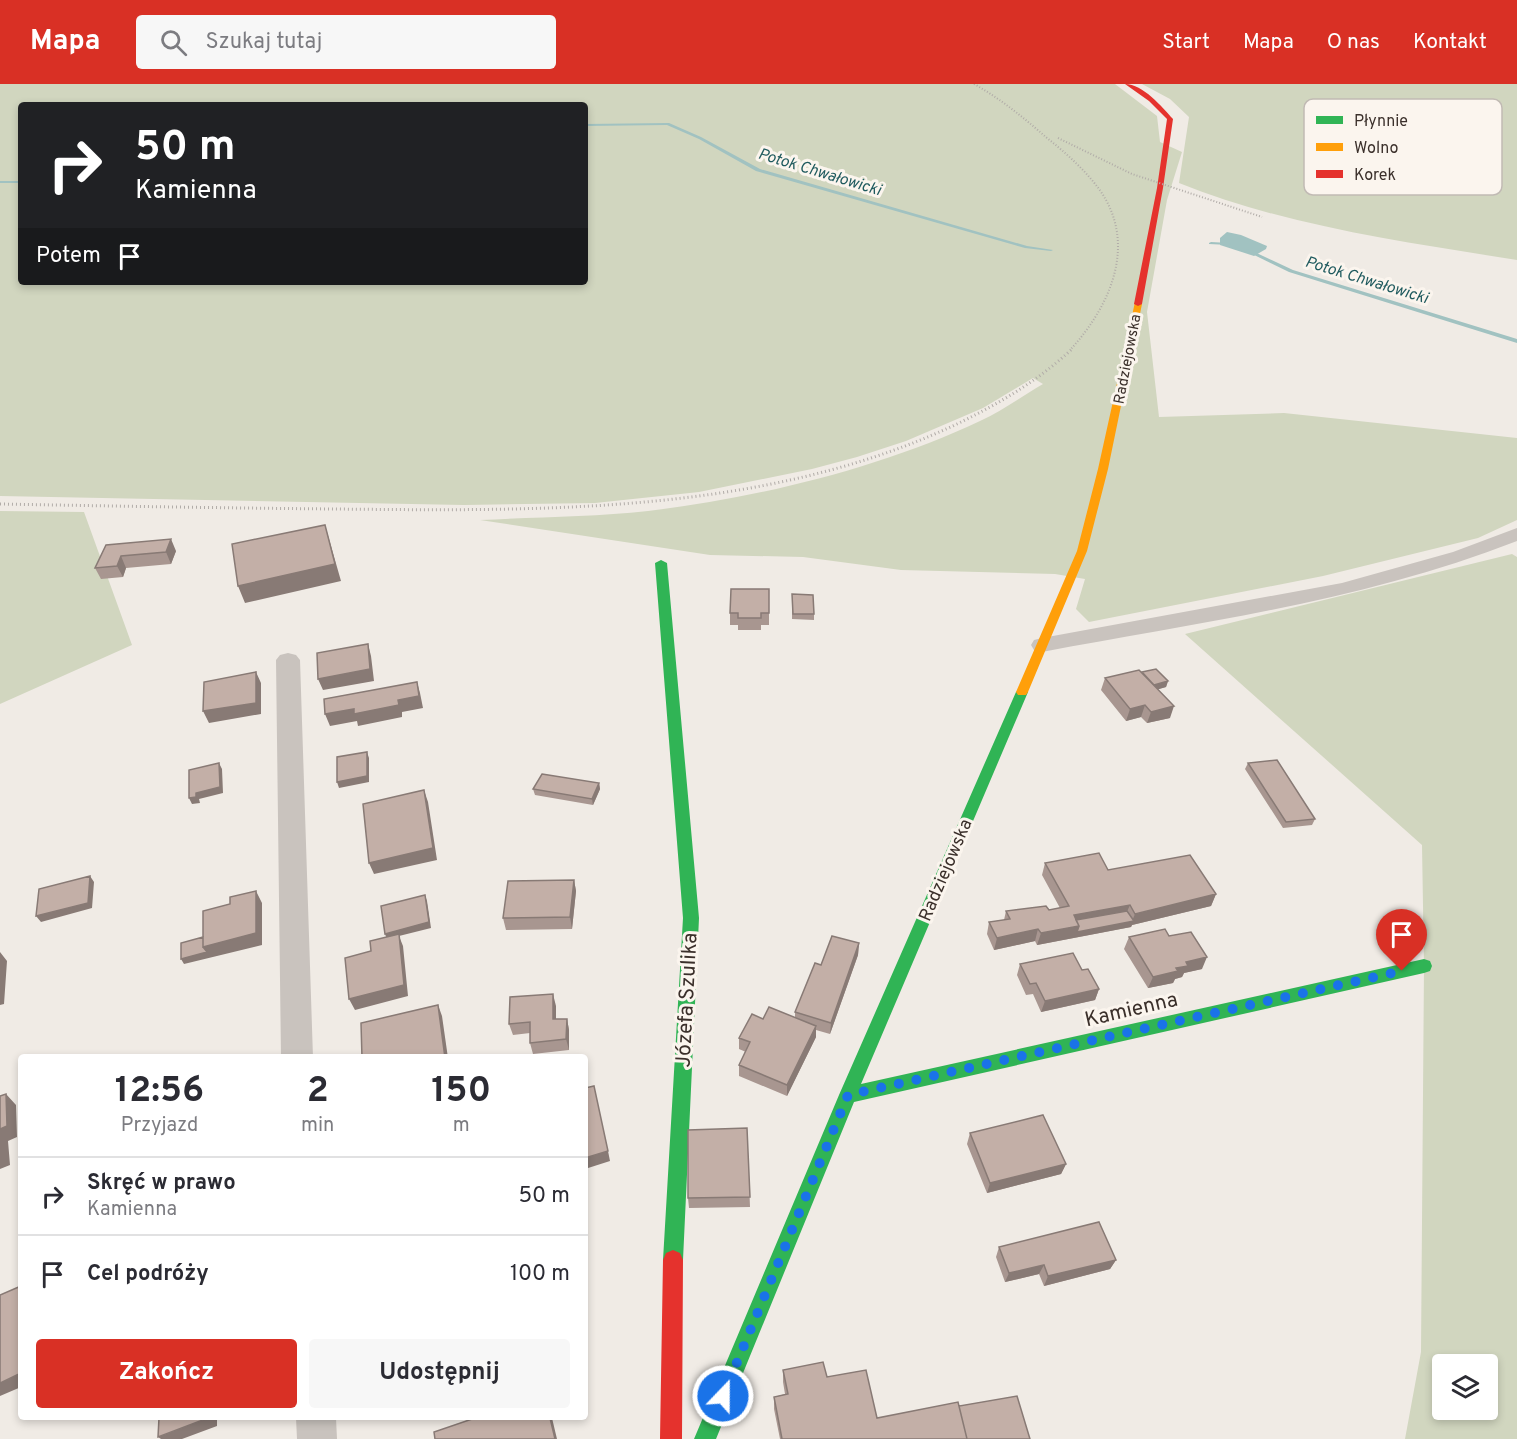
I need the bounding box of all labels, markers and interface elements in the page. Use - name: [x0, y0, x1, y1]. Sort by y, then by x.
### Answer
- search box: [136, 15, 556, 69]
- text: Mapa: [30, 24, 100, 60]
- icon: search: [157, 26, 190, 59]
- text: Szukaj tutaj: [205, 29, 322, 56]
- text: Start: [1162, 29, 1210, 56]
- text: Mapa: [1243, 29, 1294, 56]
- text: O nas: [1327, 29, 1380, 56]
- text: Kontakt: [1413, 29, 1487, 56]
- legend: [1304, 99, 1502, 195]
- text: Płynnie: [1354, 112, 1408, 132]
- text: 50 m: [135, 122, 236, 175]
- icon: right: [36, 126, 114, 204]
- text: Wolno: [1354, 139, 1398, 159]
- water label: Potok Chwałowicki: [755, 145, 884, 201]
- text: Korek: [1354, 166, 1396, 186]
- text: Kamienna: [135, 174, 257, 208]
- icon: arrive: [113, 240, 146, 273]
- text: Potem: [36, 243, 101, 270]
- water label: Potok Chwałowicki: [1302, 253, 1431, 309]
- street label: Radziejowska: [1110, 313, 1146, 406]
- street label: Radziejowska: [914, 816, 978, 925]
- pin: [1376, 909, 1427, 971]
- icon: arrive: [1385, 918, 1418, 951]
- street label: Józefa Szulika: [670, 932, 705, 1068]
- street label: Kamienna: [1082, 987, 1180, 1034]
- text: 12:56: [115, 1069, 204, 1115]
- text: 2: [307, 1069, 329, 1115]
- text: 150: [431, 1069, 491, 1115]
- text: Przyjazd: [121, 1113, 198, 1139]
- text: min: [301, 1113, 334, 1139]
- text: m: [453, 1113, 470, 1139]
- text: Skręć w prawo: [87, 1170, 236, 1197]
- icon: right: [36, 1180, 69, 1213]
- text: 50 m: [518, 1183, 570, 1210]
- text: Kamienna: [87, 1197, 177, 1223]
- icon: arrive: [36, 1258, 69, 1291]
- text: Cel podróży: [87, 1261, 209, 1288]
- text: 100 m: [510, 1261, 570, 1288]
- button: Zakończ: [36, 1339, 297, 1408]
- button: Udostępnij: [309, 1339, 570, 1408]
- map controls: [1432, 1354, 1498, 1420]
- button: layers: [1432, 1354, 1498, 1420]
- position arrow: [691, 1364, 755, 1428]

